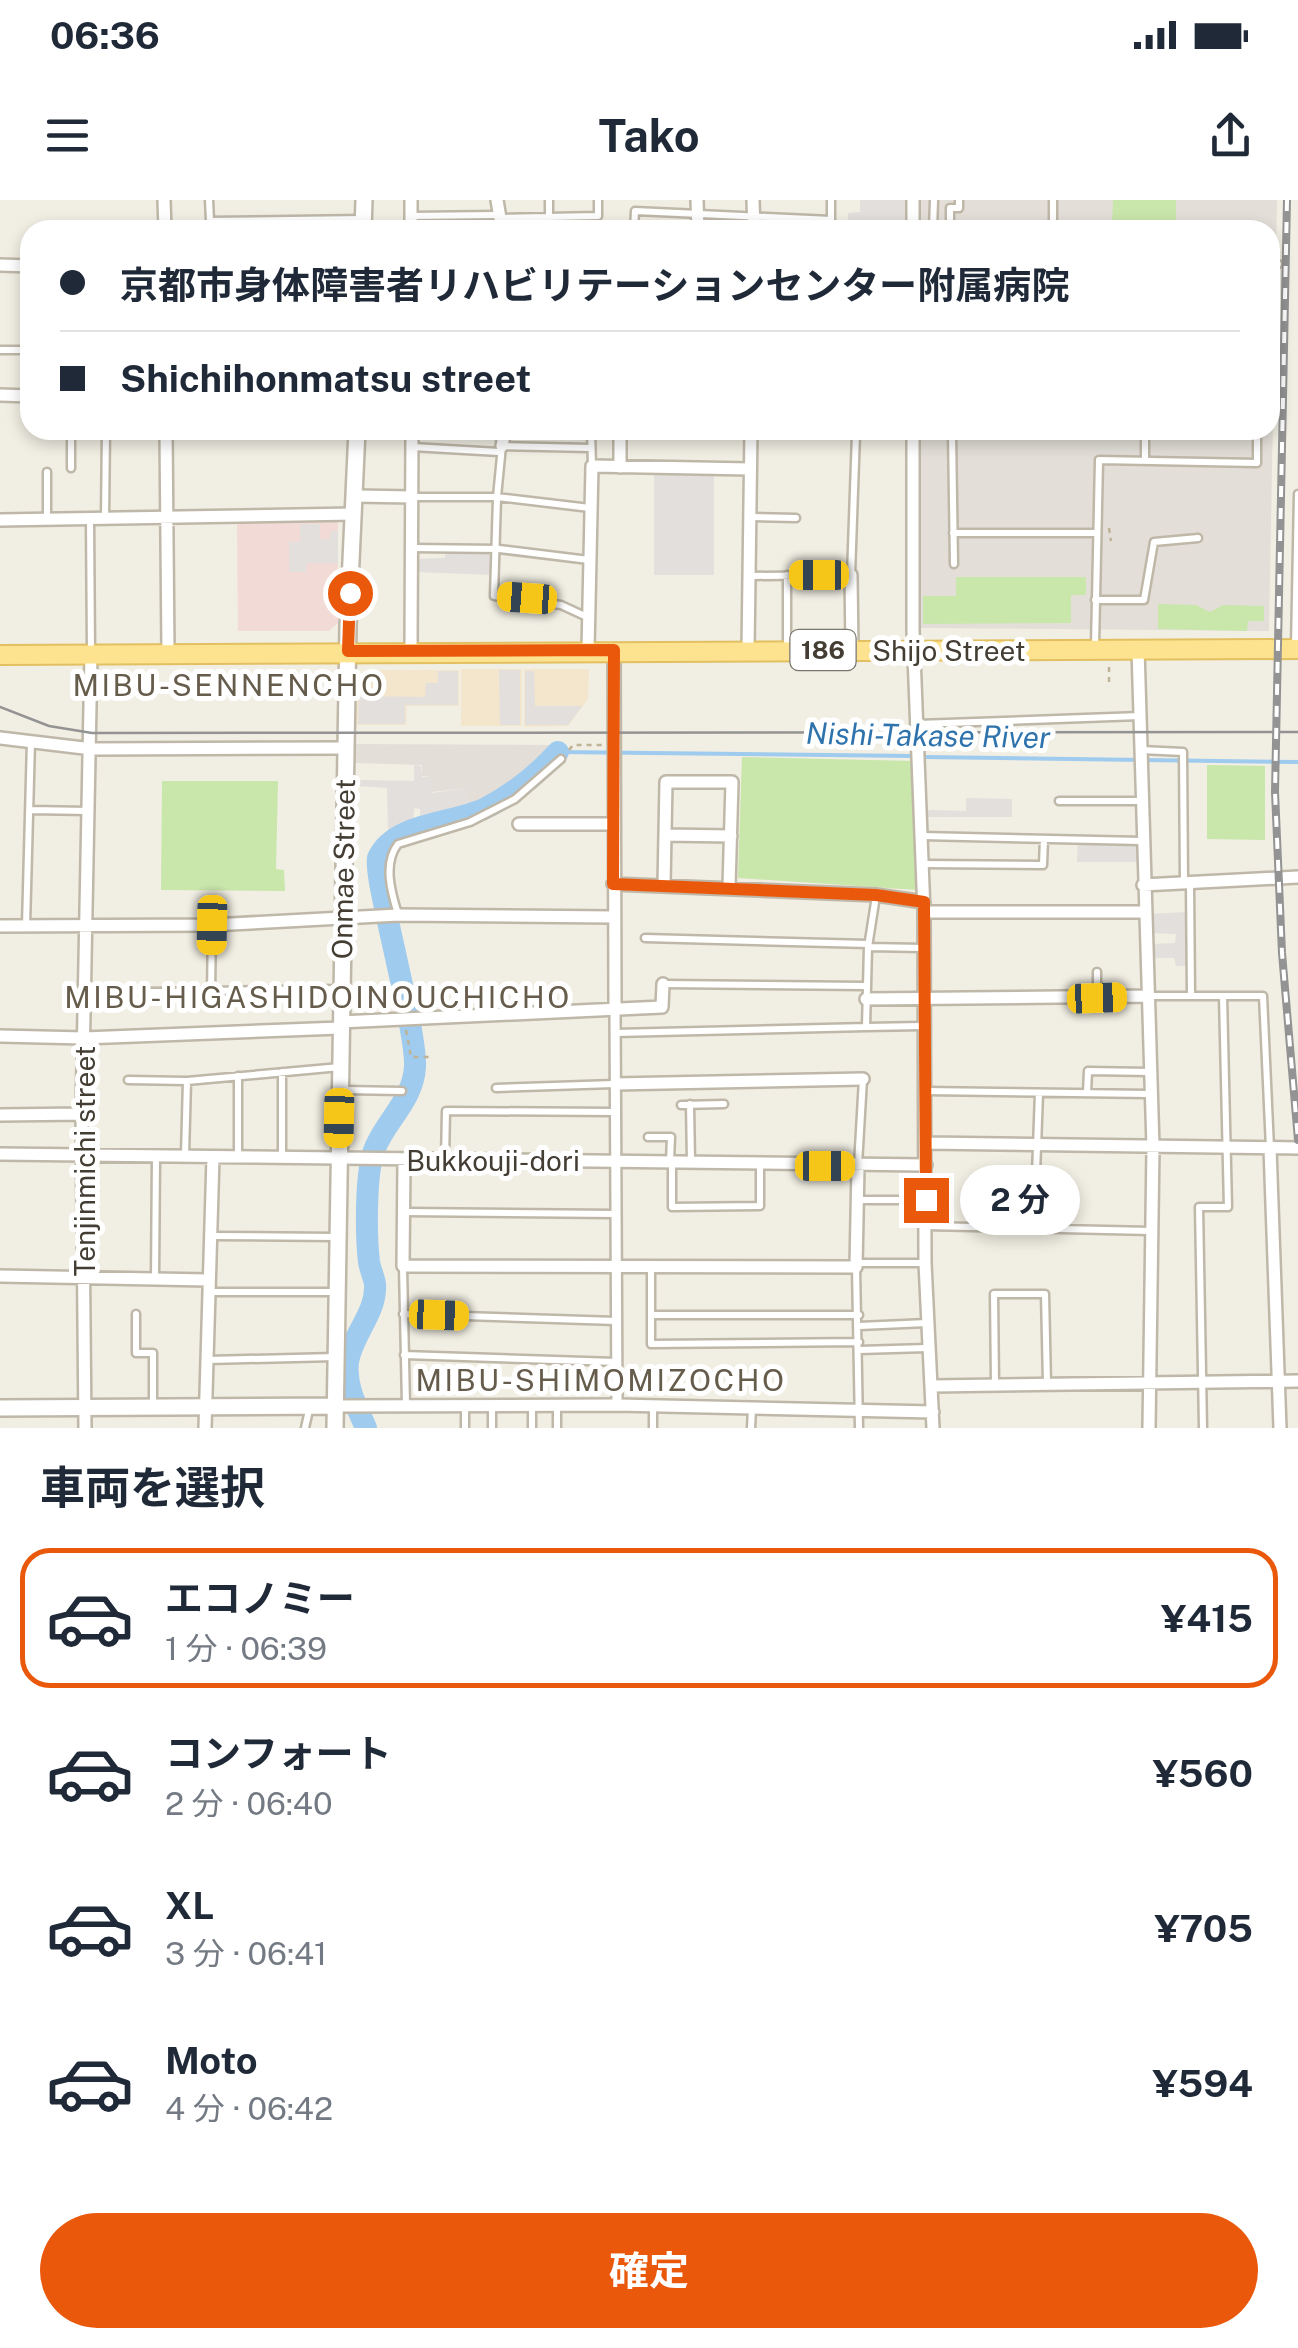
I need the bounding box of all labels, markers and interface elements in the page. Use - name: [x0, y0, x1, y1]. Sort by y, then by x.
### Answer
- text: 06:36: [50, 13, 160, 58]
- icon: menu: [40, 108, 95, 163]
- icon: share: [1203, 108, 1258, 163]
- text: Tako: [598, 109, 700, 162]
- text: 京都市身体障害者リハビリテーションセンター附属病院: [120, 263, 1069, 308]
- text: Shichihonmatsu street: [120, 356, 531, 401]
- car: [789, 560, 849, 590]
- route start: [328, 571, 373, 616]
- car: [496, 581, 558, 615]
- road number: 186: [790, 630, 856, 670]
- street label: Shijo Street: [872, 634, 1026, 667]
- district label: MIBU-SENNENCHO: [72, 667, 386, 703]
- water label: Nishi-Takase River: [805, 715, 1051, 755]
- street label: Onmae Street: [325, 778, 361, 960]
- car: [196, 895, 228, 955]
- district label: MIBU-HIGASHIDOINOUCHICHO: [64, 979, 572, 1015]
- car: [1066, 982, 1128, 1014]
- street label: Tenjinmichi street: [68, 1046, 101, 1277]
- car: [323, 1088, 355, 1148]
- street label: Bukkouji-dori: [406, 1144, 580, 1177]
- car: [795, 1151, 855, 1181]
- callout: 2 分: [961, 1165, 1081, 1235]
- route end: [904, 1178, 949, 1223]
- text: 2 分: [990, 1181, 1050, 1218]
- car: [408, 1299, 470, 1331]
- district label: MIBU-SHIMOMIZOCHO: [415, 1362, 787, 1398]
- text: 車両を選択: [40, 1461, 265, 1514]
- icon: car: [45, 1573, 135, 1663]
- text: エコノミー: [165, 1576, 355, 1621]
- text: ¥415: [1161, 1596, 1253, 1641]
- text: 1 分 · 06:39: [165, 1630, 327, 1667]
- icon: car: [45, 1728, 135, 1818]
- text: コンフォート: [165, 1731, 392, 1776]
- text: ¥560: [1153, 1751, 1253, 1796]
- text: 2 分 · 06:40: [165, 1785, 333, 1822]
- icon: car: [45, 1883, 135, 1973]
- text: XL: [165, 1883, 214, 1928]
- text: ¥705: [1154, 1906, 1253, 1951]
- text: 3 分 · 06:41: [165, 1935, 327, 1972]
- icon: car: [45, 2038, 135, 2128]
- text: Moto: [165, 2038, 258, 2083]
- text: ¥594: [1152, 2061, 1253, 2106]
- text: 4 分 · 06:42: [165, 2090, 333, 2127]
- button: 確定: [40, 2213, 1258, 2328]

